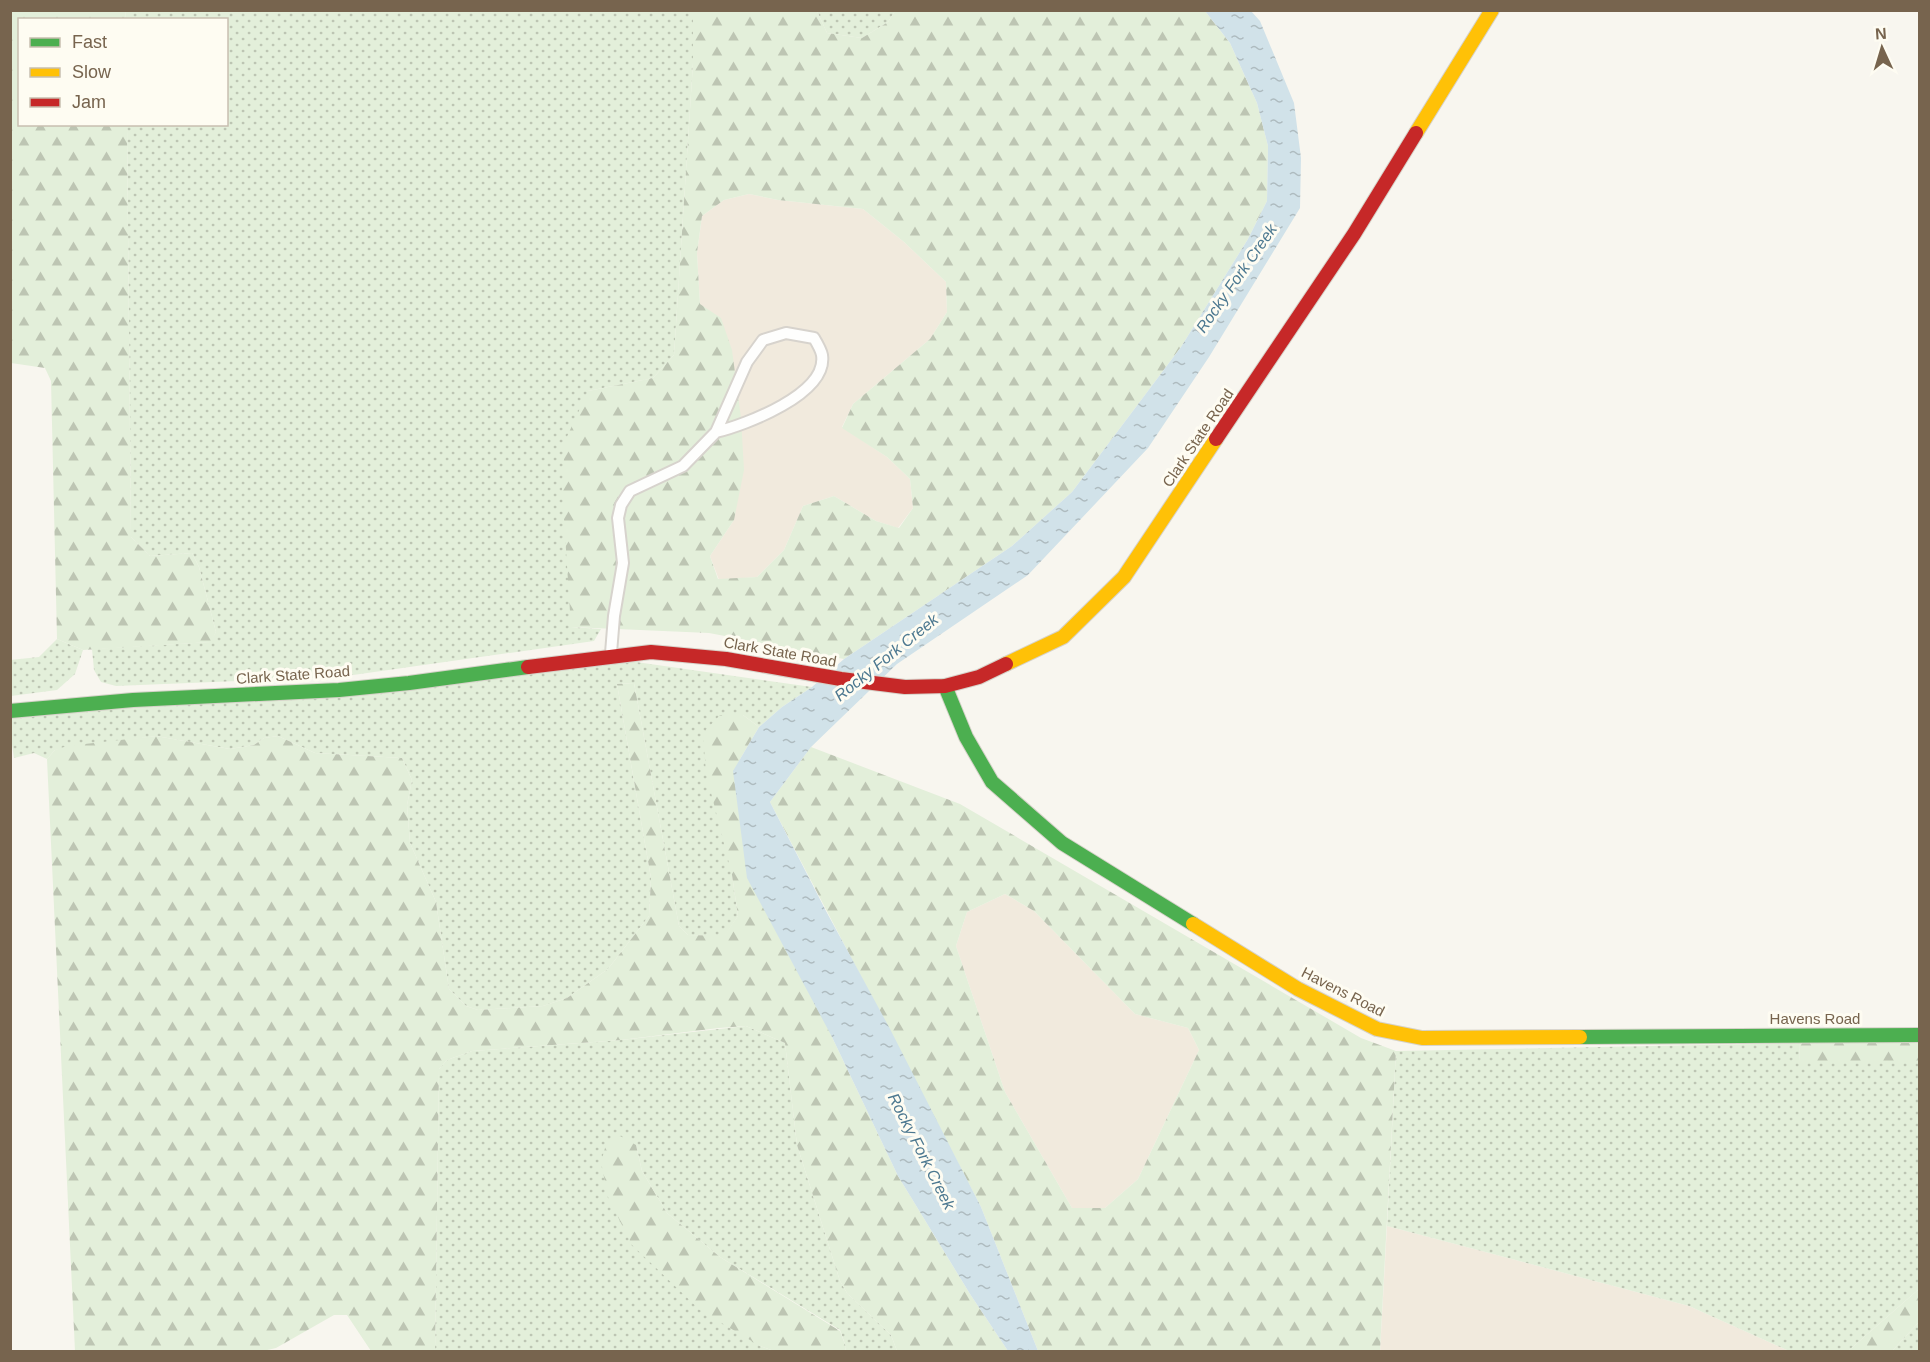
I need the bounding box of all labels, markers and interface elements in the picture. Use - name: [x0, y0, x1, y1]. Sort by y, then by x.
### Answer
- legend: [18, 18, 228, 126]
- north arrow: [1852, 18, 1912, 78]
- text: N: [1875, 25, 1887, 42]
- text: Fast: [72, 32, 107, 52]
- text: Slow: [72, 62, 112, 82]
- text: Jam: [72, 92, 106, 112]
- water label: Rocky Fork Creek: [1193, 220, 1281, 336]
- street label: Clark State Road: [1159, 386, 1237, 490]
- water label: Rocky Fork Creek: [831, 610, 942, 704]
- street label: Clark State Road: [722, 633, 838, 670]
- street label: Clark State Road: [235, 662, 351, 687]
- street label: Havens Road: [1299, 963, 1388, 1020]
- street label: Havens Road: [1770, 1010, 1860, 1027]
- water label: Rocky Fork Creek: [885, 1090, 959, 1213]

